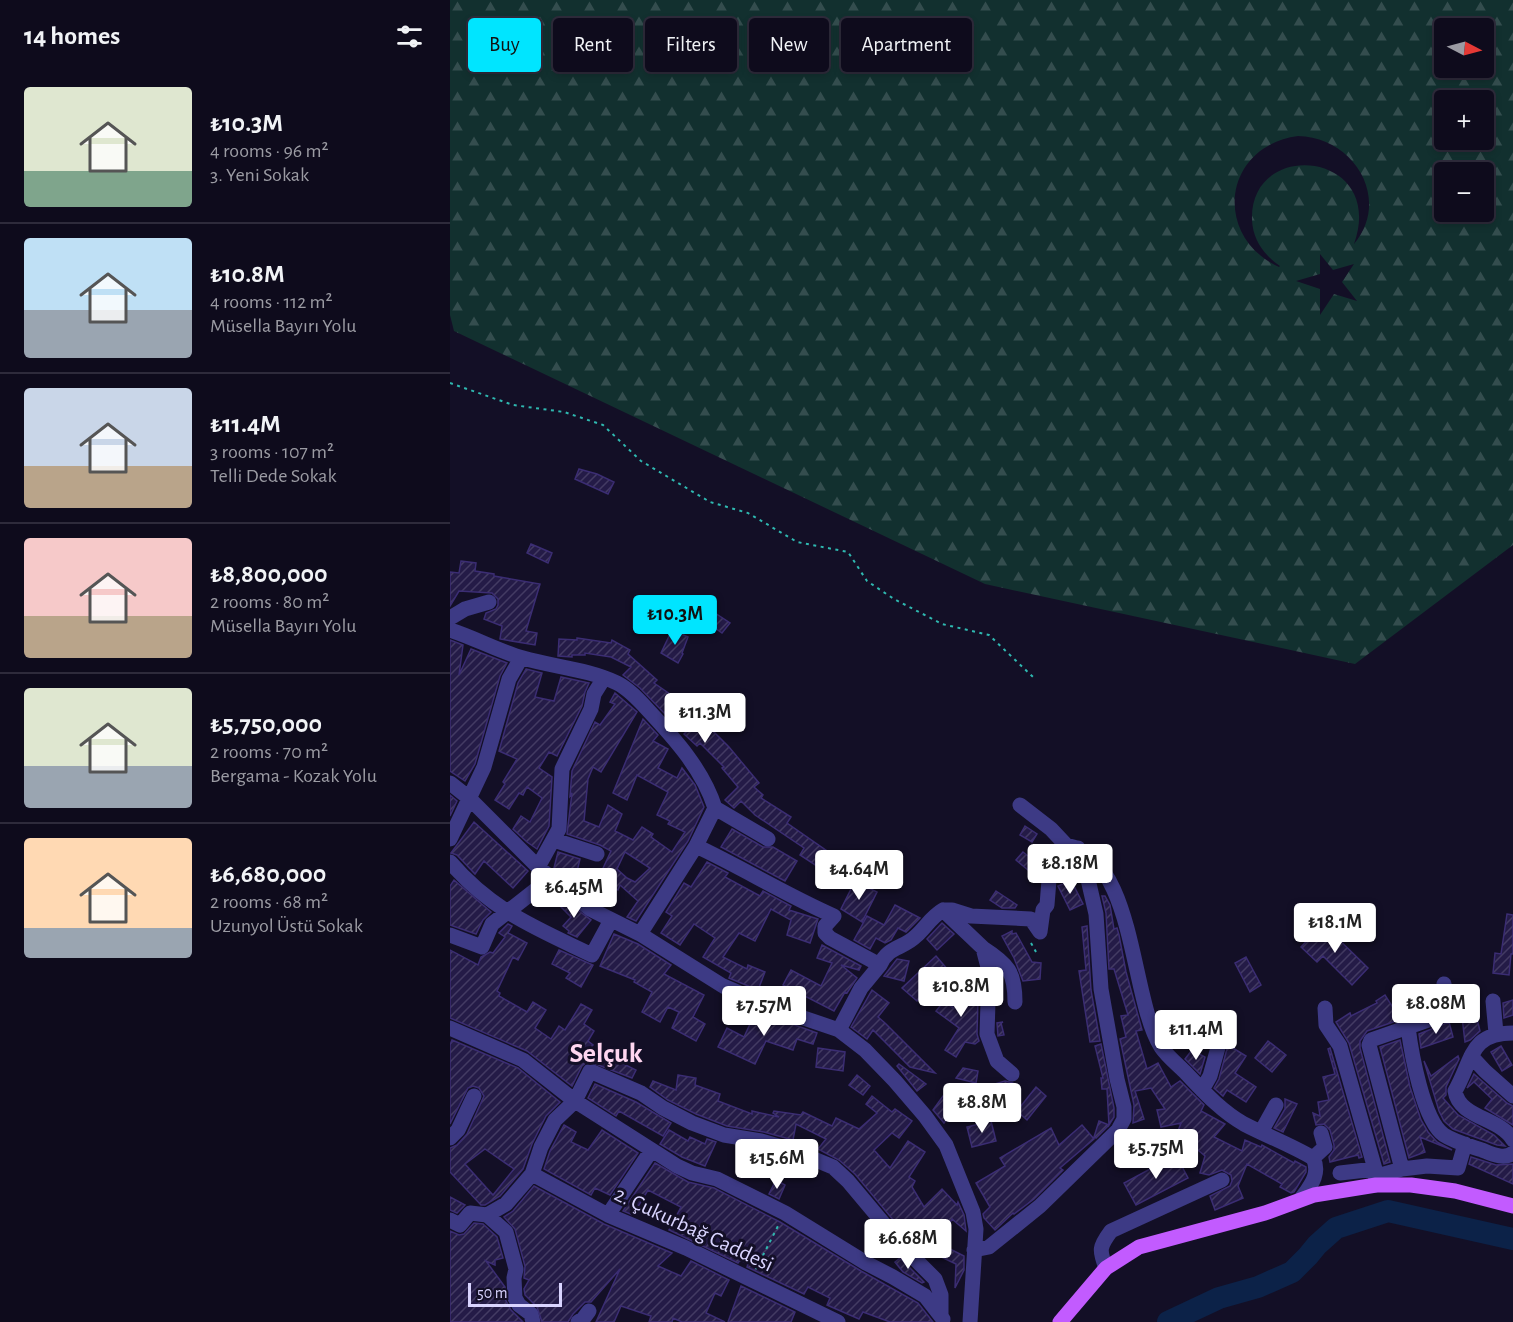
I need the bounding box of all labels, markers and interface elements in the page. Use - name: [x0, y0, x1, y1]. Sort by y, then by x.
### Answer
- chip: Buy: [468, 18, 541, 72]
- chip: Rent: [553, 18, 633, 72]
- chip: Filters: [645, 18, 737, 72]
- chip: New: [749, 18, 829, 72]
- chip: Apartment: [841, 18, 972, 72]
- north arrow: [1434, 18, 1494, 78]
- map controls: [1434, 18, 1494, 222]
- icon: filters: [393, 20, 426, 53]
- text: 14 homes: [24, 23, 120, 49]
- button: +: [1434, 90, 1494, 150]
- text: ₺10.3M: [210, 110, 283, 136]
- icon: home: [72, 111, 144, 183]
- text: 4 rooms · 96 m²: [210, 141, 328, 161]
- button: −: [1434, 162, 1494, 222]
- text: 3. Yeni Sokak: [210, 165, 309, 185]
- text: ₺10.8M: [210, 261, 285, 287]
- icon: home: [72, 262, 144, 334]
- text: 4 rooms · 112 m²: [210, 292, 333, 312]
- text: Müsella Bayırı Yolu: [210, 316, 357, 336]
- text: ₺11.4M: [210, 411, 281, 437]
- icon: home: [72, 412, 144, 484]
- text: 3 rooms · 107 m²: [210, 442, 334, 462]
- text: Telli Dede Sokak: [210, 466, 337, 486]
- text: ₺8,800,000: [210, 561, 328, 587]
- icon: home: [72, 562, 144, 634]
- text: 2 rooms · 80 m²: [210, 592, 329, 612]
- pin: ₺10.3M: [626, 595, 724, 646]
- text: ₺10.3M: [647, 604, 703, 624]
- text: Müsella Bayırı Yolu: [210, 616, 357, 636]
- pin: ₺11.3M: [656, 693, 754, 744]
- text: ₺11.3M: [679, 702, 731, 722]
- text: ₺5,750,000: [210, 711, 322, 737]
- icon: home: [72, 712, 144, 784]
- text: 2 rooms · 70 m²: [210, 742, 328, 762]
- text: Bergama - Kozak Yolu: [210, 766, 377, 786]
- pin: ₺8.18M: [1021, 844, 1119, 895]
- pin: ₺4.64M: [810, 850, 908, 901]
- text: ₺8.18M: [1042, 853, 1098, 873]
- text: ₺4.64M: [829, 859, 889, 879]
- text: ₺6,680,000: [210, 861, 326, 887]
- icon: home: [72, 862, 144, 934]
- pin: ₺6.45M: [525, 868, 623, 919]
- text: ₺6.45M: [545, 877, 603, 897]
- text: 2 rooms · 68 m²: [210, 892, 328, 912]
- pin: ₺18.1M: [1286, 903, 1384, 954]
- text: ₺18.1M: [1308, 912, 1362, 932]
- text: Uzunyol Üstü Sokak: [210, 916, 363, 936]
- pin: ₺10.8M: [912, 967, 1010, 1018]
- text: ₺10.8M: [932, 976, 990, 996]
- pin: ₺8.08M: [1387, 984, 1485, 1035]
- pin: ₺7.57M: [715, 986, 813, 1037]
- text: ₺8.08M: [1406, 993, 1466, 1013]
- text: ₺7.57M: [736, 995, 792, 1015]
- pin: ₺11.4M: [1147, 1010, 1245, 1061]
- text: ₺11.4M: [1169, 1019, 1223, 1039]
- district label: Selçuk: [569, 1040, 643, 1068]
- pin: ₺8.8M: [940, 1083, 1024, 1134]
- text: ₺8.8M: [957, 1092, 1007, 1112]
- pin: ₺5.75M: [1107, 1129, 1205, 1180]
- text: ₺5.75M: [1128, 1138, 1184, 1158]
- pin: ₺15.6M: [728, 1139, 826, 1190]
- text: ₺15.6M: [749, 1148, 805, 1168]
- street label: 2. Çukurbağ Caddesi: [611, 1182, 777, 1276]
- pin: ₺6.68M: [859, 1219, 957, 1270]
- text: ₺6.68M: [878, 1228, 938, 1248]
- scale bar: [468, 1280, 562, 1308]
- text: 50 m: [477, 1285, 508, 1301]

